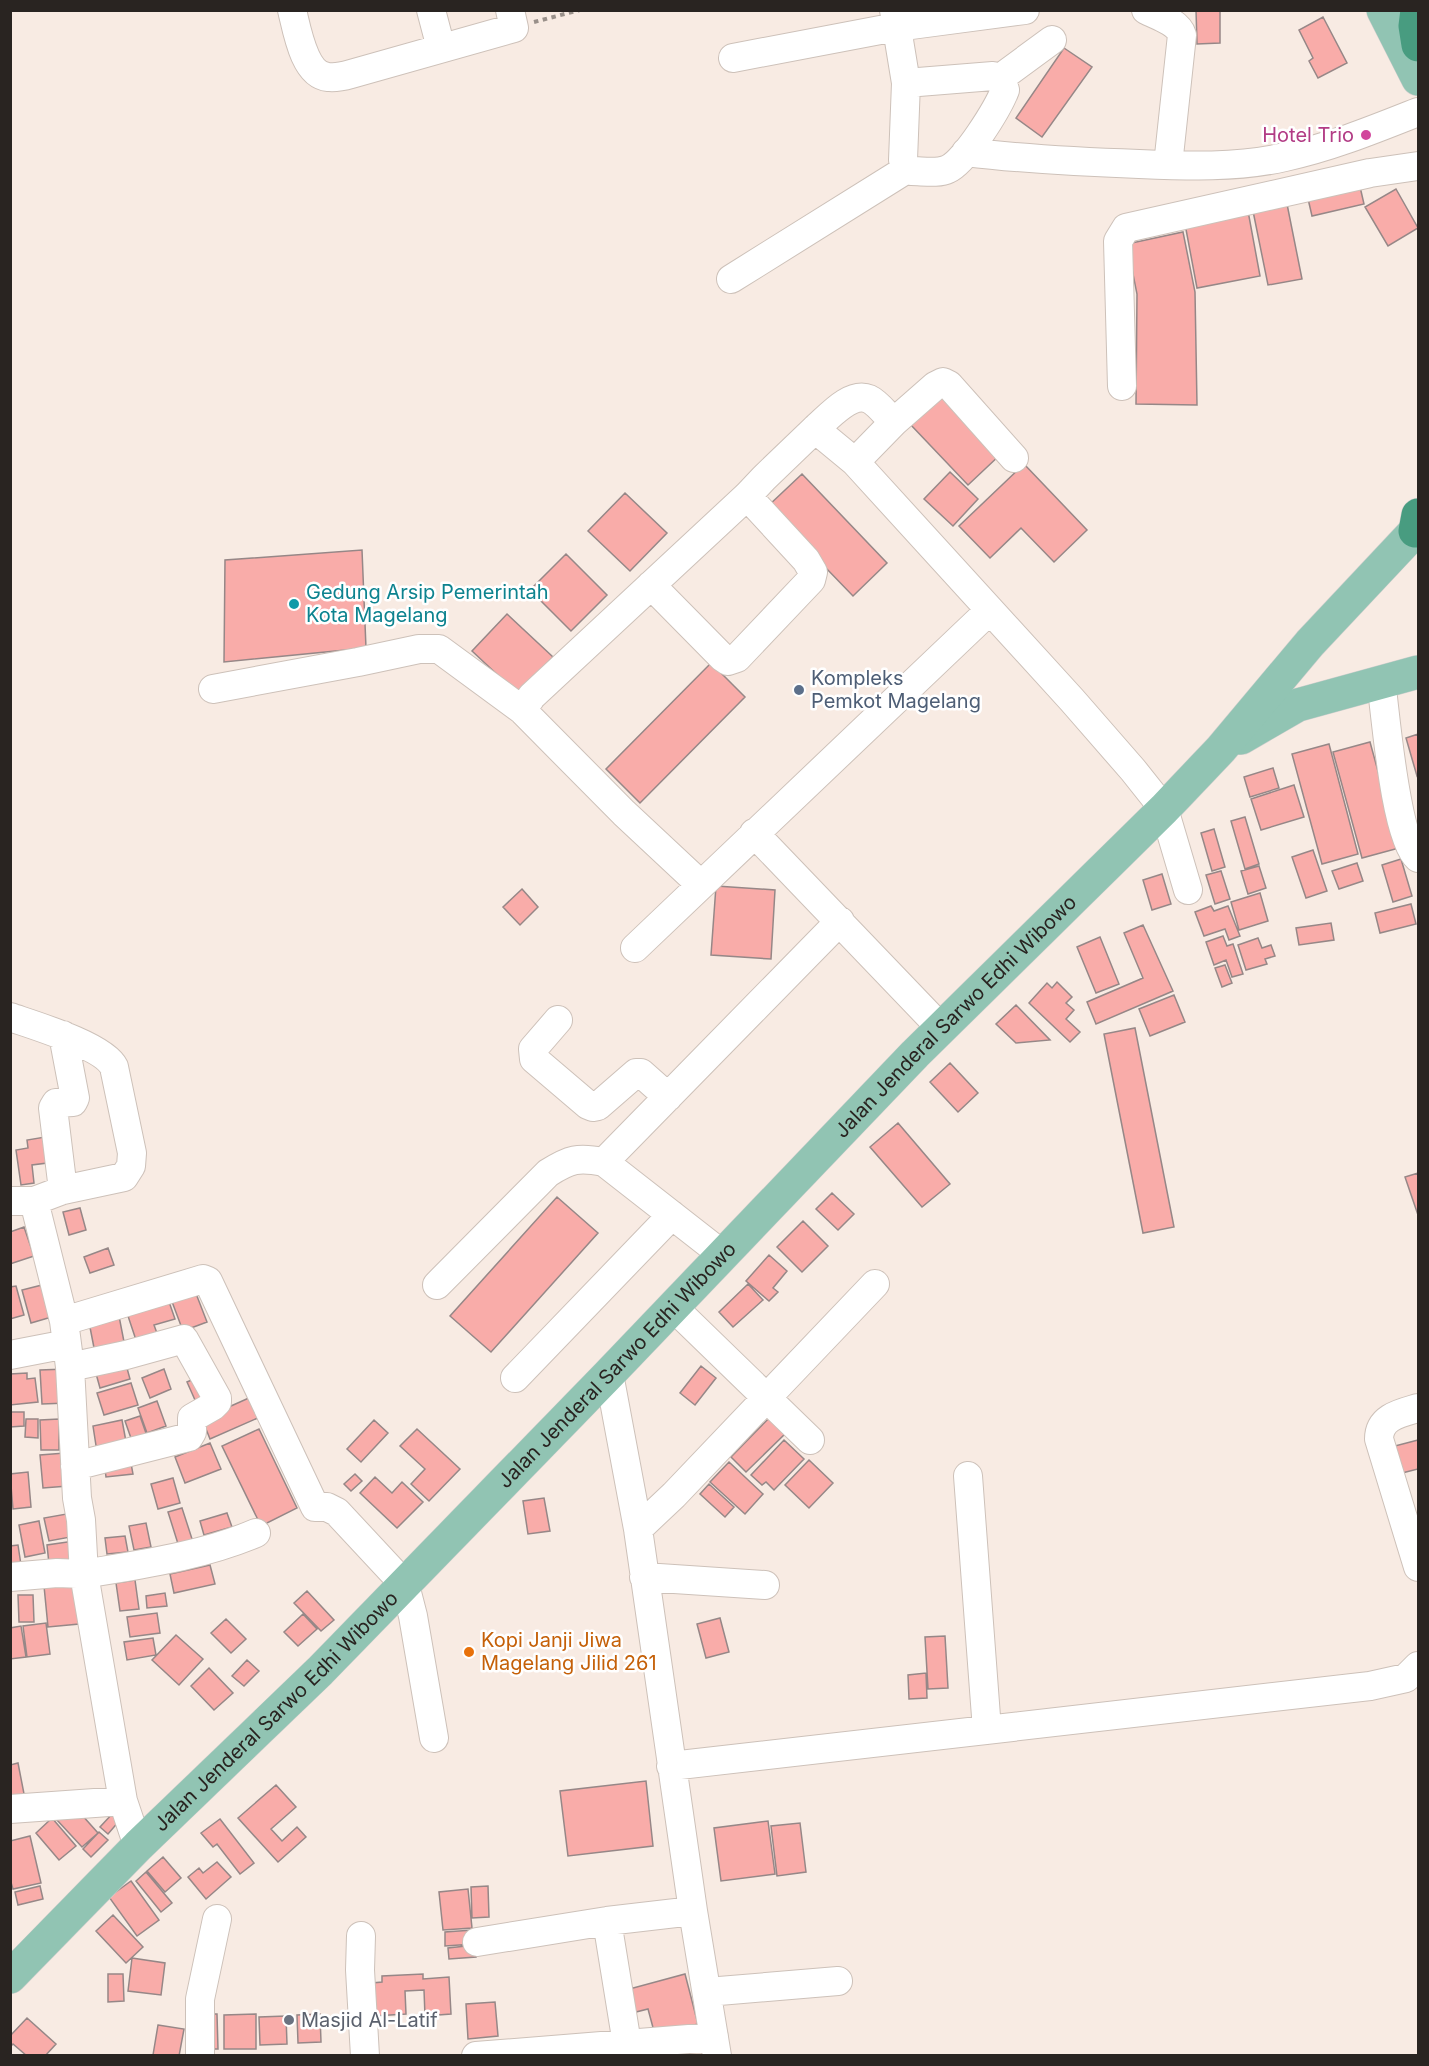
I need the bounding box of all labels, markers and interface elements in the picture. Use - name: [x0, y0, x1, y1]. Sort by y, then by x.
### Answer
- place label: Hotel Trio: [1262, 123, 1354, 147]
- marker: Hotel Trio: [1359, 128, 1373, 142]
- place label: Gedung Arsip Pemerintah Kota Magelang: [306, 580, 549, 627]
- marker: Gedung Arsip Pemerintah Kota Magelang: [287, 597, 301, 611]
- place label: Kompleks Pemkot Magelang: [811, 666, 981, 713]
- marker: Kompleks Pemkot Magelang: [792, 683, 806, 697]
- street label: Jalan Jenderal Sarwo Edhi Wibowo: [829, 890, 1081, 1143]
- street label: Jalan Jenderal Sarwo Edhi Wibowo: [493, 1237, 741, 1493]
- street label: Jalan Jenderal Sarwo Edhi Wibowo: [149, 1586, 403, 1836]
- place label: Kopi Janji Jiwa Magelang Jilid 261: [481, 1628, 657, 1675]
- marker: Kopi Janji Jiwa Magelang Jilid 261: [462, 1645, 476, 1659]
- place label: Masjid Al-Latif: [301, 2008, 438, 2032]
- marker: Masjid Al-Latif: [282, 2013, 296, 2027]

